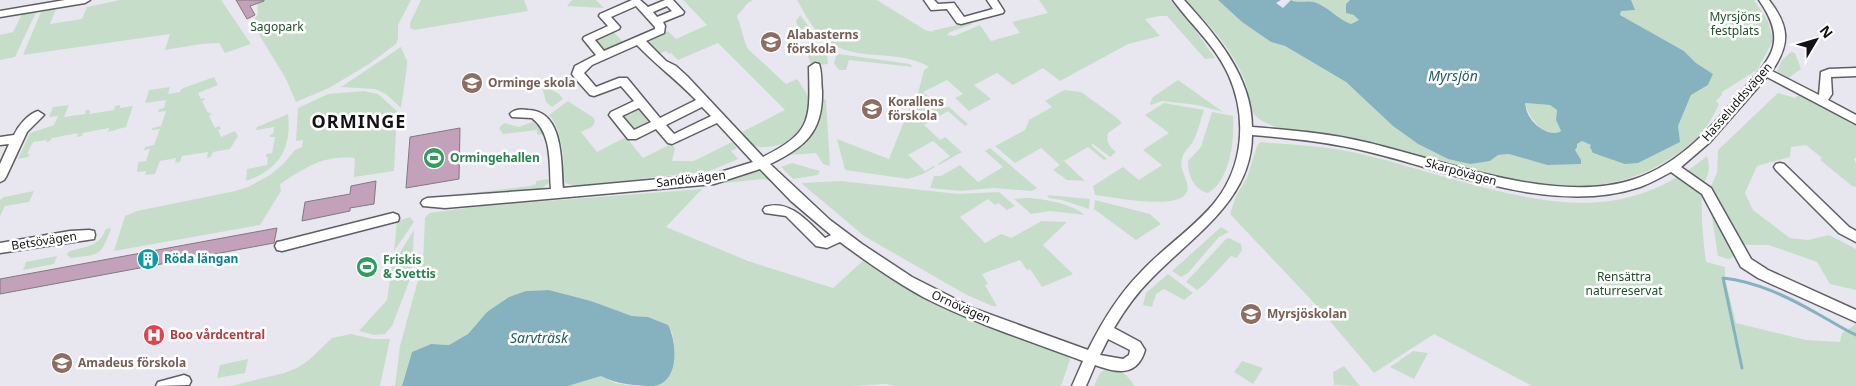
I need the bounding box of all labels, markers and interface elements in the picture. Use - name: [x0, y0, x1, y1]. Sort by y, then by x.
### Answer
- park label: Myrsjöns festplats: [1709, 8, 1761, 39]
- north arrow: [1791, 15, 1841, 65]
- park label: Sagopark: [250, 18, 304, 35]
- text: N: [1816, 21, 1838, 42]
- place label: Alabasterns förskola: [787, 26, 858, 57]
- school or university icon: Alabasterns förskola: [759, 30, 783, 54]
- street label: Hasseluddsvägen: [1698, 59, 1776, 145]
- water label: Myrsjön: [1428, 66, 1478, 85]
- school or university icon: Orminge skola: [460, 71, 484, 95]
- place label: Orminge skola: [488, 74, 576, 91]
- place label: Korallens förskola: [888, 93, 944, 124]
- school or university icon: Korallens förskola: [860, 97, 884, 121]
- district label: ORMINGE: [312, 109, 406, 133]
- sports icon: Ormingehallen: [422, 146, 446, 170]
- place label: Ormingehallen: [450, 149, 540, 166]
- street label: Skarpövägen: [1423, 154, 1499, 189]
- street label: Sandövägen: [655, 166, 726, 191]
- street label: Betsövägen: [10, 227, 78, 254]
- building icon: Röda längan: [136, 247, 160, 271]
- place label: Röda längan: [164, 250, 238, 267]
- place label: Friskis & Svettis: [383, 251, 436, 282]
- sports icon: Friskis & Svettis: [355, 255, 379, 279]
- park label: Rensättra naturreservat: [1586, 268, 1663, 299]
- street label: Ornövägen: [929, 286, 994, 327]
- school or university icon: Myrsjöskolan: [1239, 302, 1263, 326]
- place label: Myrsjöskolan: [1267, 305, 1347, 322]
- hospital icon: Boo vårdcentral: [142, 323, 166, 347]
- place label: Boo vårdcentral: [170, 326, 265, 343]
- water label: Sarvträsk: [510, 328, 569, 347]
- school or university icon: Amadeus förskola: [50, 351, 74, 375]
- place label: Amadeus förskola: [78, 354, 186, 371]

